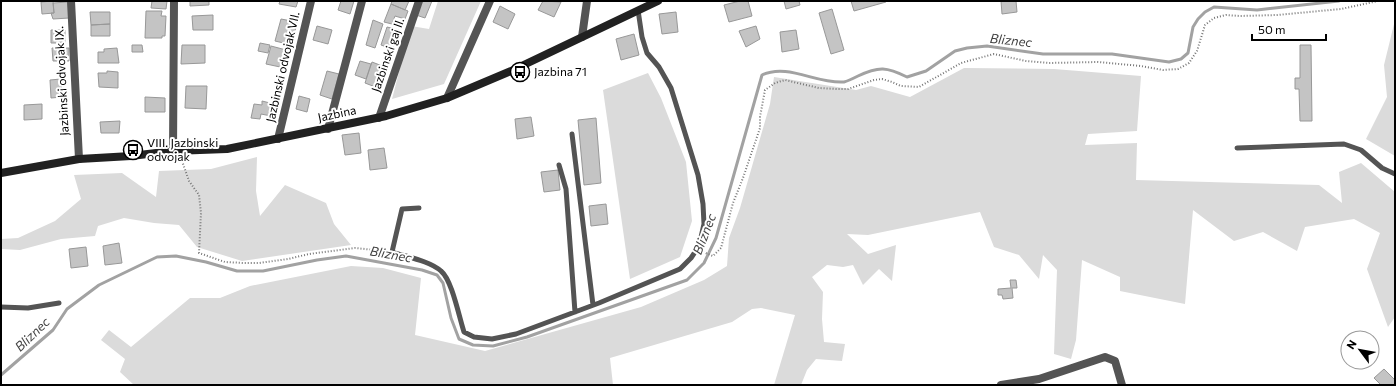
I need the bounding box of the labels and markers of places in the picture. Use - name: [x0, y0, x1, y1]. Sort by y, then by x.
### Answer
- bus stop icon: Jazbina 71: [509, 61, 531, 83]
- place label: Jazbina 71: [534, 64, 587, 79]
- place label: VIII. Jazbinski odvojak: [147, 135, 218, 163]
- bus stop icon: VIII. Jazbinski odvojak: [122, 139, 144, 161]

